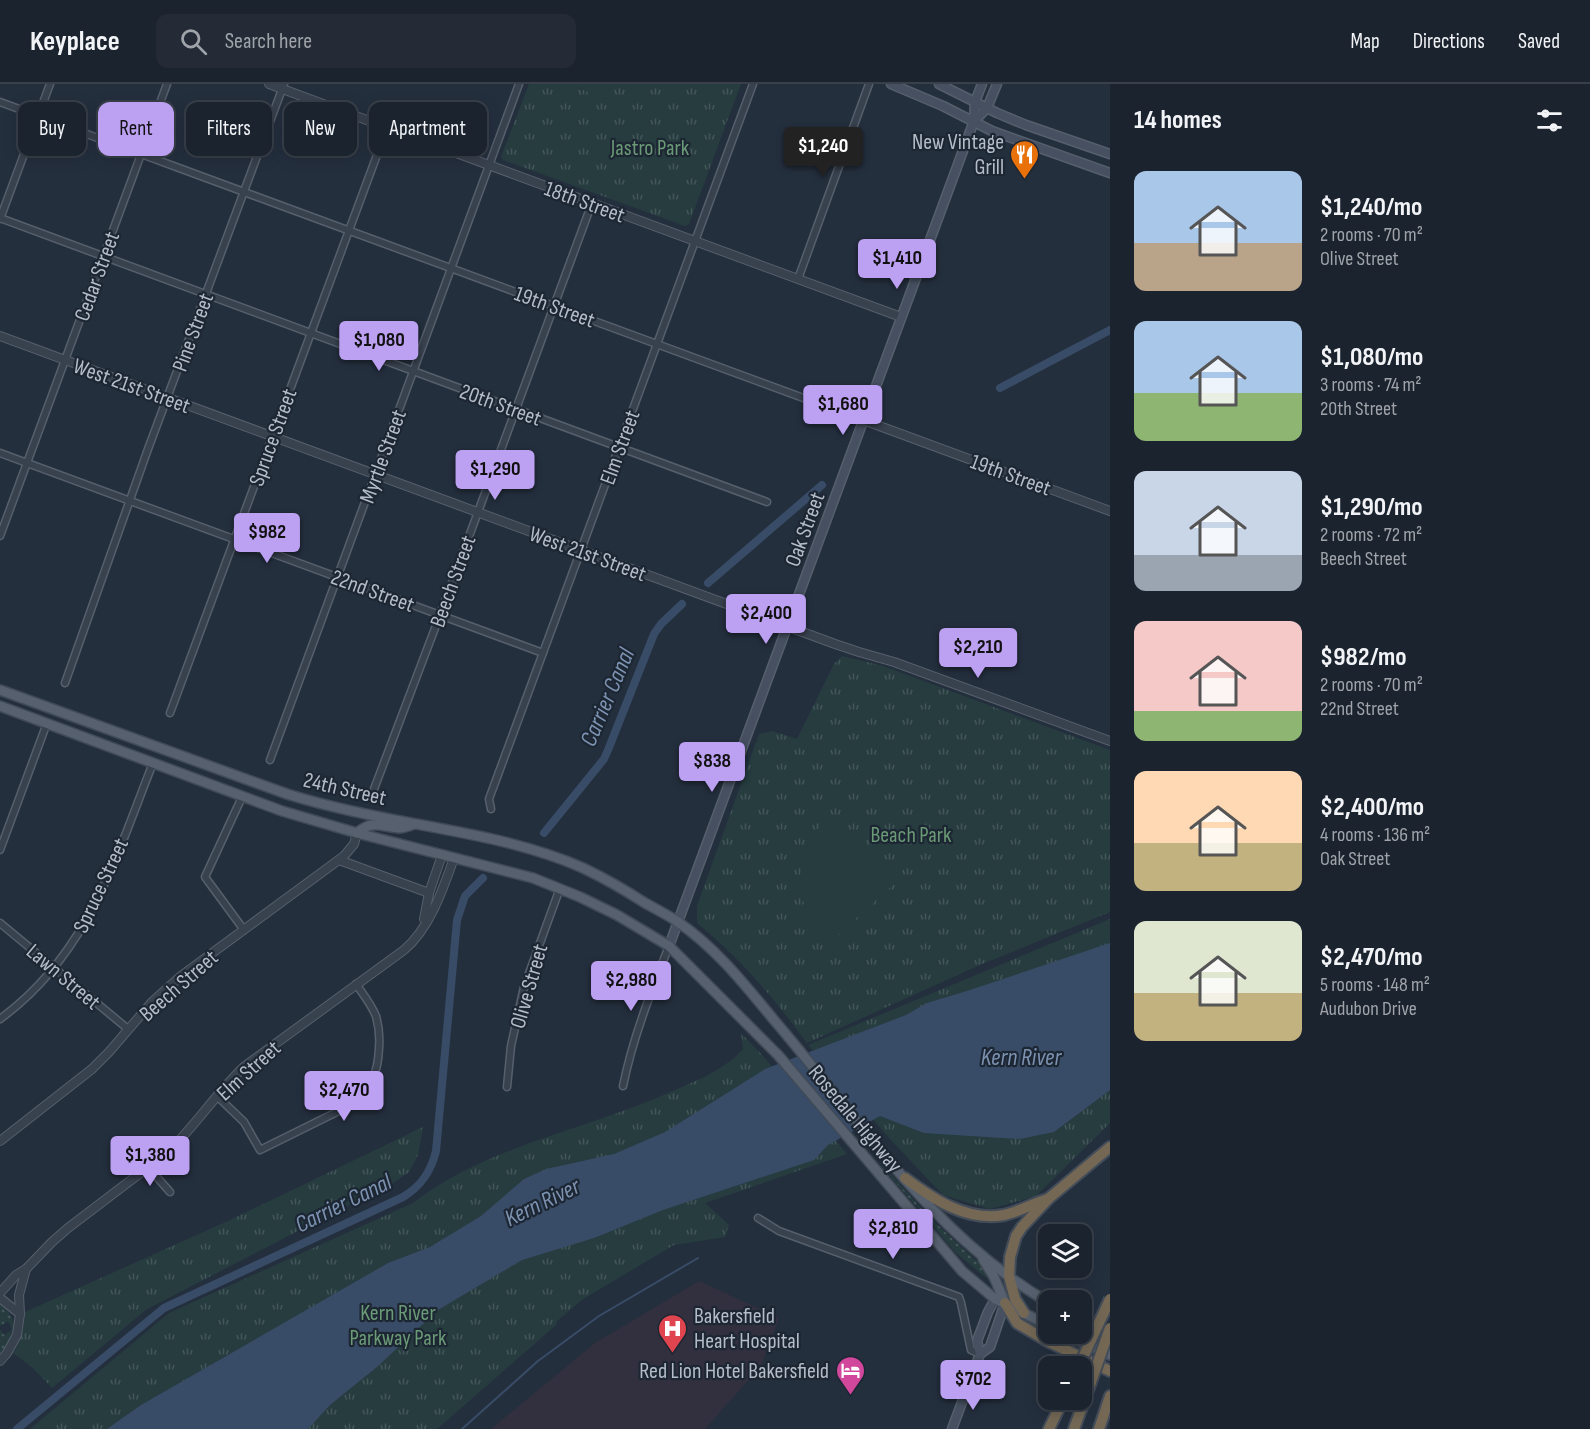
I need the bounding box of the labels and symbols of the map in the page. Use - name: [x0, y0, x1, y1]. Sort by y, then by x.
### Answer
- pin: $1,240: [774, 127, 872, 178]
- place label: New Vintage Grill: [912, 129, 1004, 181]
- park label: Jastro Park: [610, 135, 690, 162]
- restaurant icon: New Vintage Grill: [1009, 138, 1041, 180]
- street label: 18th Street: [541, 175, 629, 229]
- street label: Cedar Street: [69, 228, 126, 325]
- pin: $1,410: [848, 239, 946, 290]
- street label: 19th Street: [511, 280, 599, 334]
- street label: Pine Street: [167, 289, 220, 375]
- pin: $1,080: [330, 321, 428, 372]
- street label: West 21st Street: [69, 353, 194, 420]
- street label: 20th Street: [456, 378, 545, 433]
- street label: Spruce Street: [243, 385, 304, 490]
- pin: $1,680: [794, 385, 892, 436]
- street label: Myrtle Street: [354, 406, 413, 507]
- street label: Elm Street: [595, 406, 646, 488]
- street label: 19th Street: [967, 448, 1055, 502]
- pin: $1,290: [446, 450, 544, 501]
- street label: Oak Street: [779, 488, 831, 571]
- pin: $982: [231, 513, 303, 564]
- street label: West 21st Street: [525, 521, 650, 588]
- street label: Beech Street: [424, 532, 483, 631]
- street label: 22nd Street: [327, 564, 418, 619]
- pin: $2,400: [717, 594, 815, 645]
- pin: $2,210: [929, 628, 1027, 679]
- water label: Carrier Canal: [574, 643, 641, 751]
- pin: $838: [676, 742, 748, 793]
- street label: 24th Street: [301, 767, 389, 812]
- park label: Beach Park: [870, 822, 952, 849]
- street label: Spruce Street: [68, 834, 135, 937]
- street label: Lawn Street: [21, 938, 106, 1016]
- street label: Olive Street: [505, 941, 554, 1032]
- street label: Beech Street: [134, 944, 224, 1028]
- pin: $2,980: [582, 961, 680, 1012]
- street label: Elm Street: [211, 1035, 287, 1107]
- water label: Kern River: [981, 1043, 1062, 1072]
- street label: Rosedale Highway: [802, 1060, 908, 1179]
- pin: $2,470: [295, 1071, 393, 1122]
- pin: $1,380: [101, 1136, 199, 1187]
- water label: Carrier Canal: [290, 1167, 397, 1239]
- water label: Kern River: [500, 1171, 586, 1233]
- pin: $2,810: [844, 1209, 942, 1260]
- park label: Kern River Parkway Park: [350, 1300, 447, 1352]
- place label: Bakersfield Heart Hospital: [694, 1303, 800, 1355]
- hospital icon: Bakersfield Heart Hospital: [657, 1312, 689, 1354]
- hotel icon: Red Lion Hotel Bakersfield: [834, 1354, 866, 1396]
- place label: Red Lion Hotel Bakersfield: [639, 1358, 829, 1385]
- pin: $702: [937, 1360, 1009, 1411]

